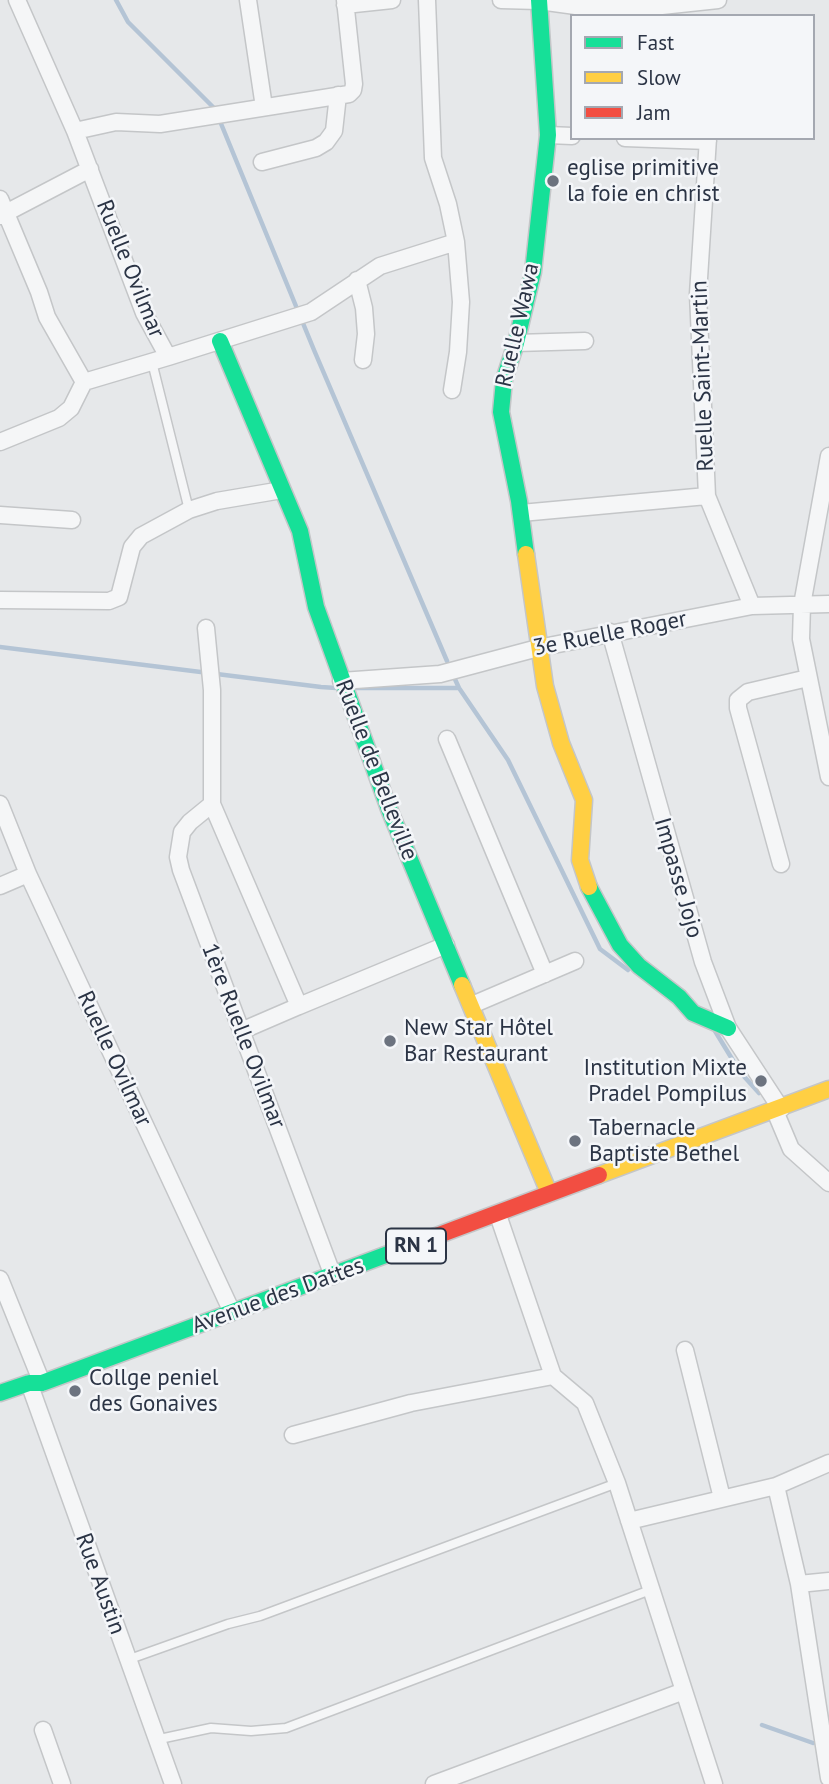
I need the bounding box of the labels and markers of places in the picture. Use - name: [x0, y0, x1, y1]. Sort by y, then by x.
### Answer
- place label: eglise primitive la foie en christ: [567, 154, 719, 208]
- marker: eglise primitive la foie en christ: [545, 173, 561, 189]
- place label: New Star Hôtel Bar Restaurant: [404, 1014, 553, 1068]
- marker: New Star Hôtel Bar Restaurant: [382, 1033, 398, 1049]
- place label: Institution Mixte Pradel Pompilus: [583, 1054, 747, 1108]
- marker: Institution Mixte Pradel Pompilus: [753, 1073, 769, 1089]
- place label: Tabernacle Baptiste Bethel: [589, 1114, 739, 1168]
- marker: Tabernacle Baptiste Bethel: [567, 1133, 583, 1149]
- place label: Collge peniel des Gonaives: [89, 1364, 219, 1418]
- marker: Collge peniel des Gonaives: [67, 1383, 83, 1399]

